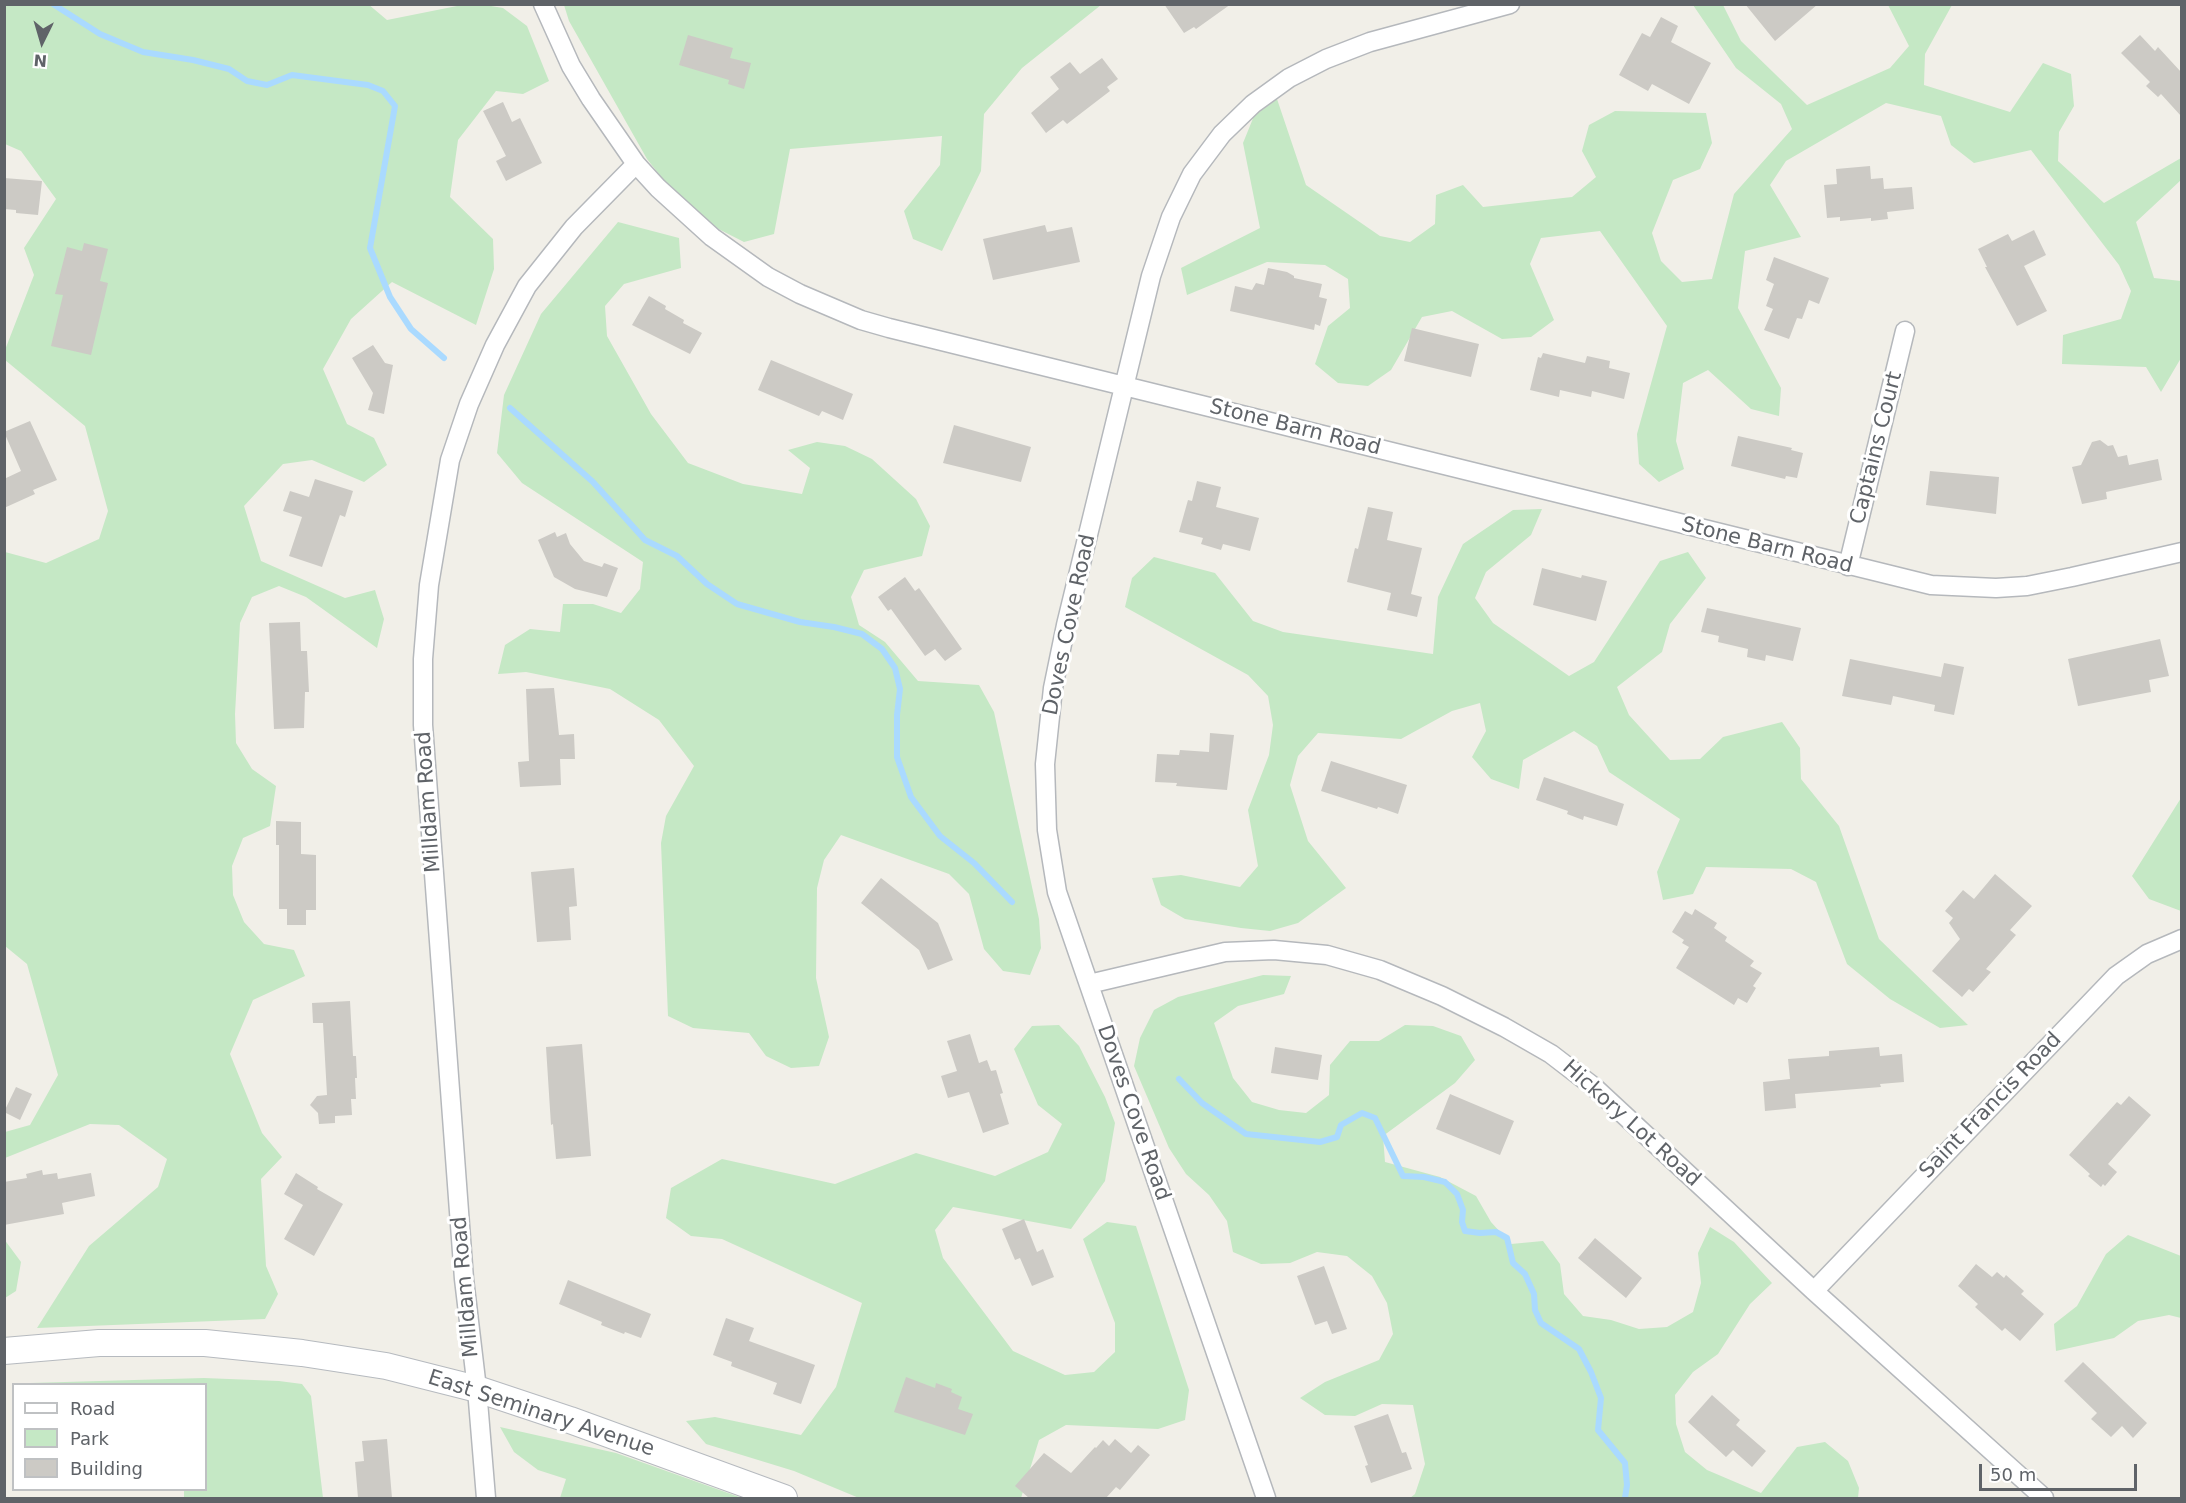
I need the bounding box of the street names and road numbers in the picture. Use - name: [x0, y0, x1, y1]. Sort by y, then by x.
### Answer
- street label: Captains Court: [1846, 369, 1908, 527]
- street label: Stone Barn Road: [1207, 395, 1383, 461]
- street label: Stone Barn Road: [1679, 513, 1855, 579]
- street label: Doves Cove Road: [1039, 532, 1101, 718]
- street label: Milldam Road: [411, 730, 447, 874]
- street label: Doves Cove Road: [1091, 1022, 1175, 1204]
- street label: Saint Francis Road: [1915, 1028, 2067, 1184]
- street label: Hickory Lot Road: [1557, 1055, 1705, 1193]
- street label: Milldam Road: [447, 1215, 485, 1359]
- street label: East Seminary Avenue: [425, 1365, 657, 1463]

